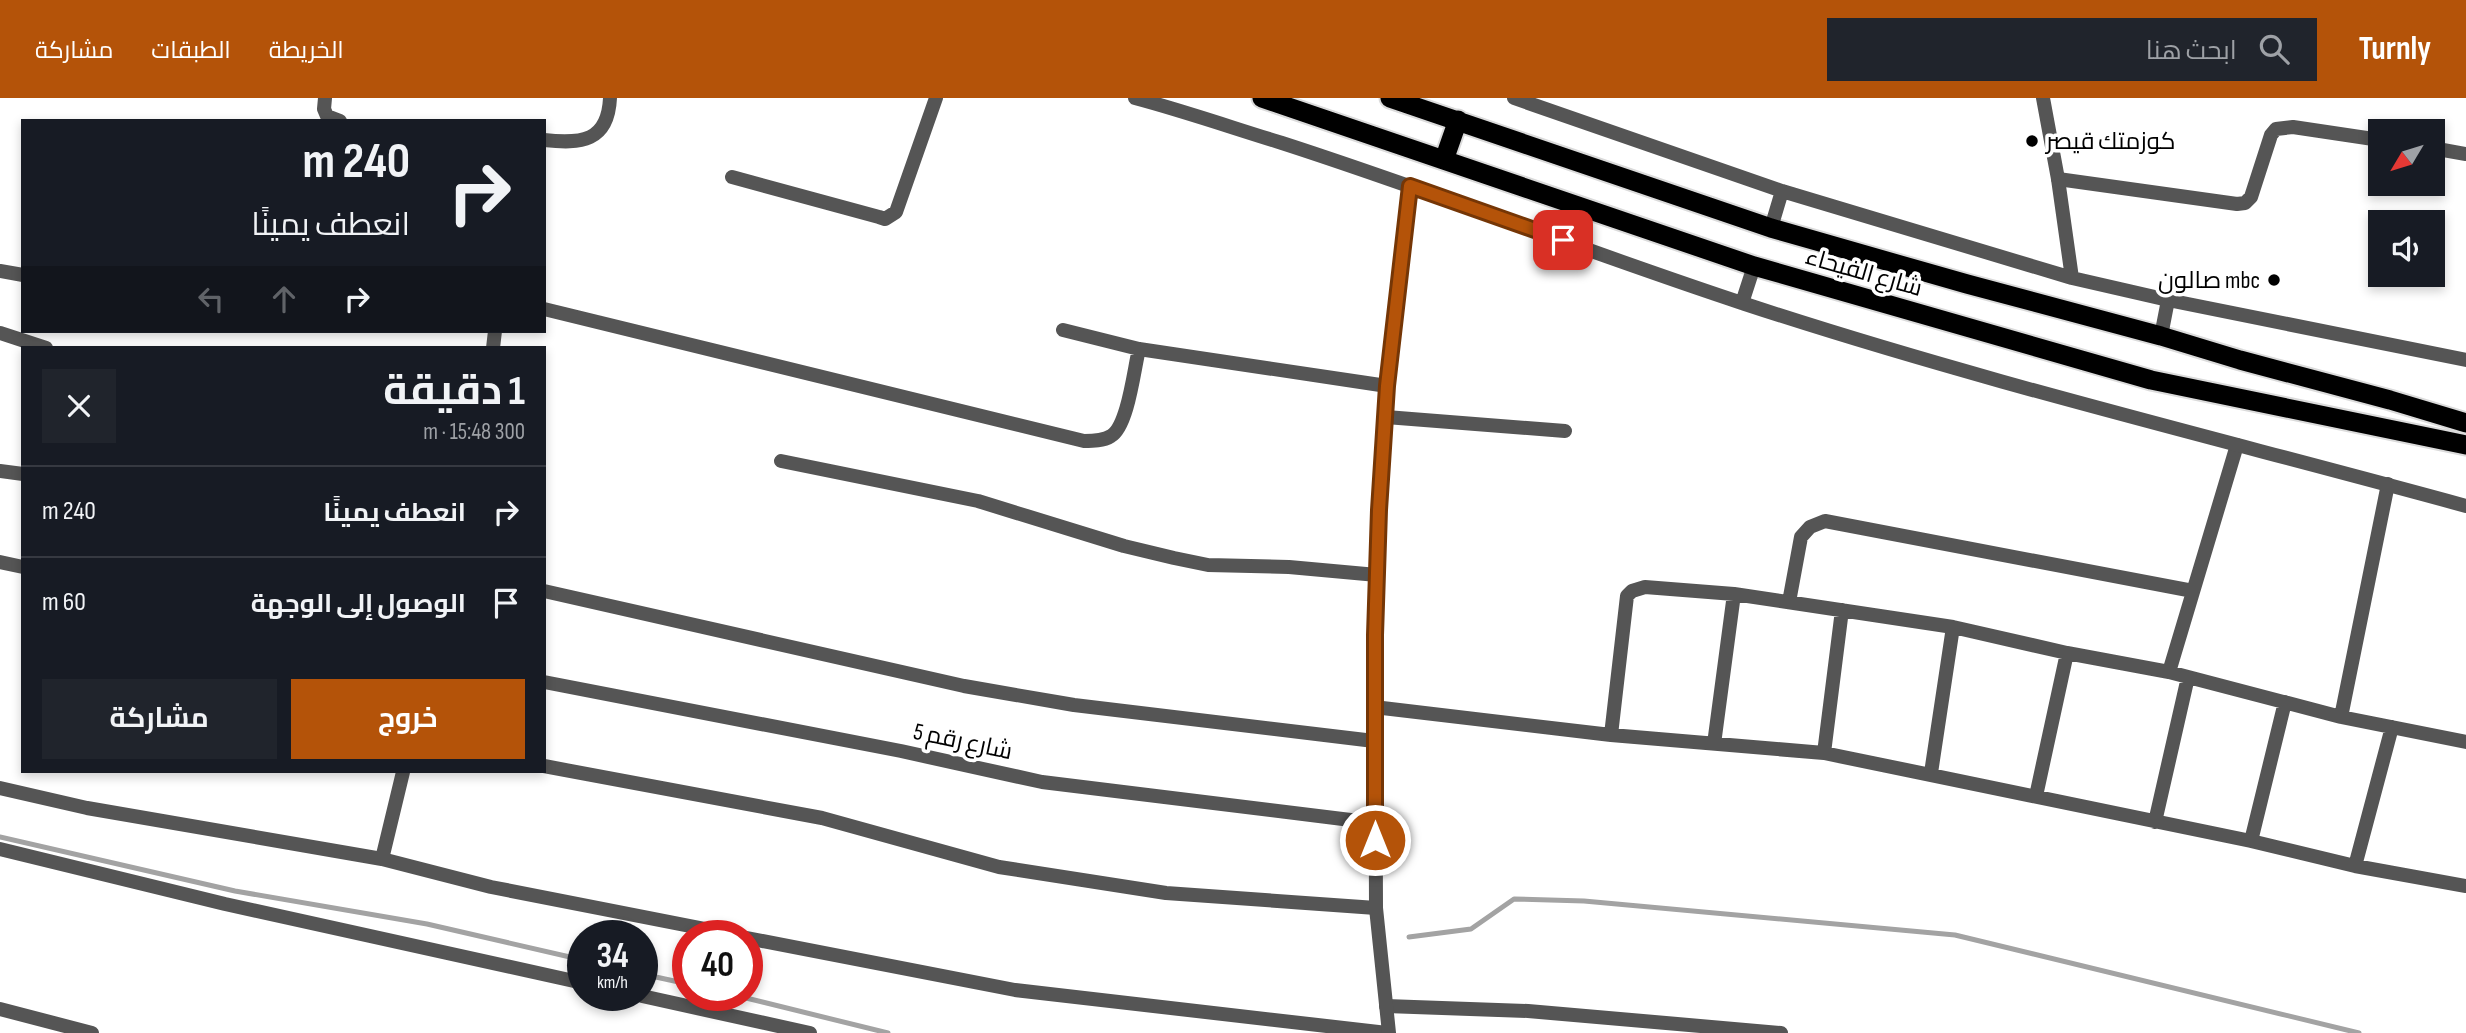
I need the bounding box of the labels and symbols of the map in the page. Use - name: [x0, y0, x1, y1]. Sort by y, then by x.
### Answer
- north arrow: [2368, 119, 2445, 196]
- place label: كوزمتك قيصر: [2044, 127, 2176, 156]
- marker: كوزمتك قيصر: [2024, 133, 2040, 149]
- pin: [1533, 210, 1593, 270]
- street label: شارع الفيحاء: [1802, 242, 1926, 304]
- place label: صالون mbc: [2158, 266, 2260, 295]
- marker: صالون mbc: [2266, 272, 2282, 288]
- street label: شارع رقم 5: [911, 717, 1015, 767]
- position arrow: [1338, 803, 1412, 877]
- speed limit sign: 40: [672, 920, 763, 1011]

